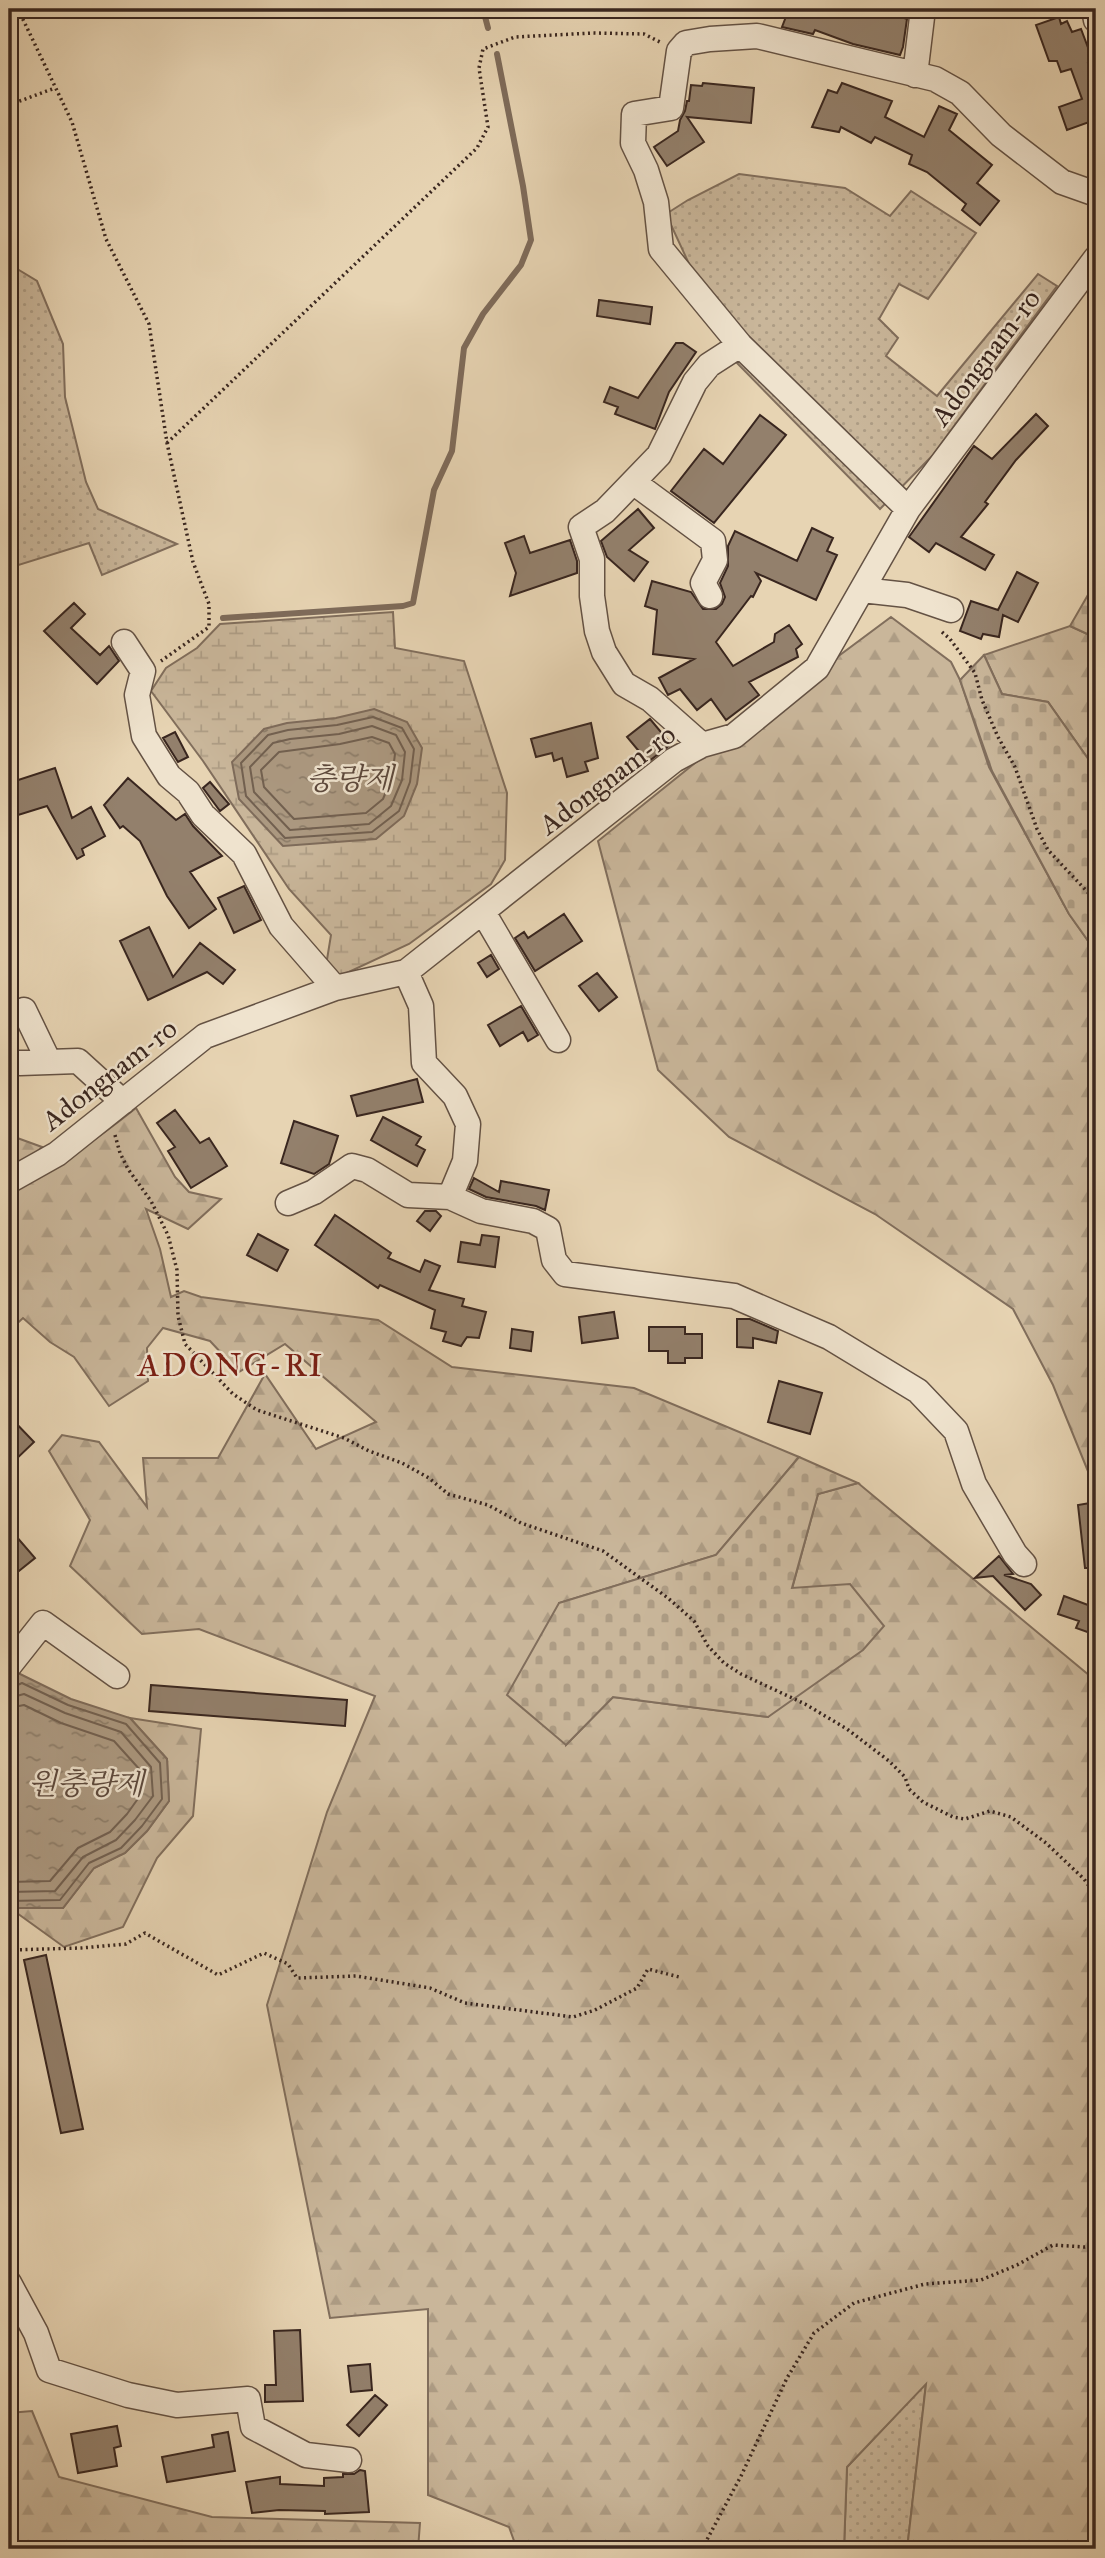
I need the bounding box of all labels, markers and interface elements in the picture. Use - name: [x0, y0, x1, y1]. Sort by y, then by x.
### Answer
- street label: Adongnam-ro: [922, 282, 1048, 433]
- street label: Adongnam-ro: [531, 717, 683, 843]
- water label: 충량제: [307, 761, 396, 797]
- street label: Adongnam-ro: [34, 1011, 184, 1139]
- district label: ADONG-RI: [136, 1346, 324, 1385]
- water label: 원충량제: [28, 1766, 147, 1802]

